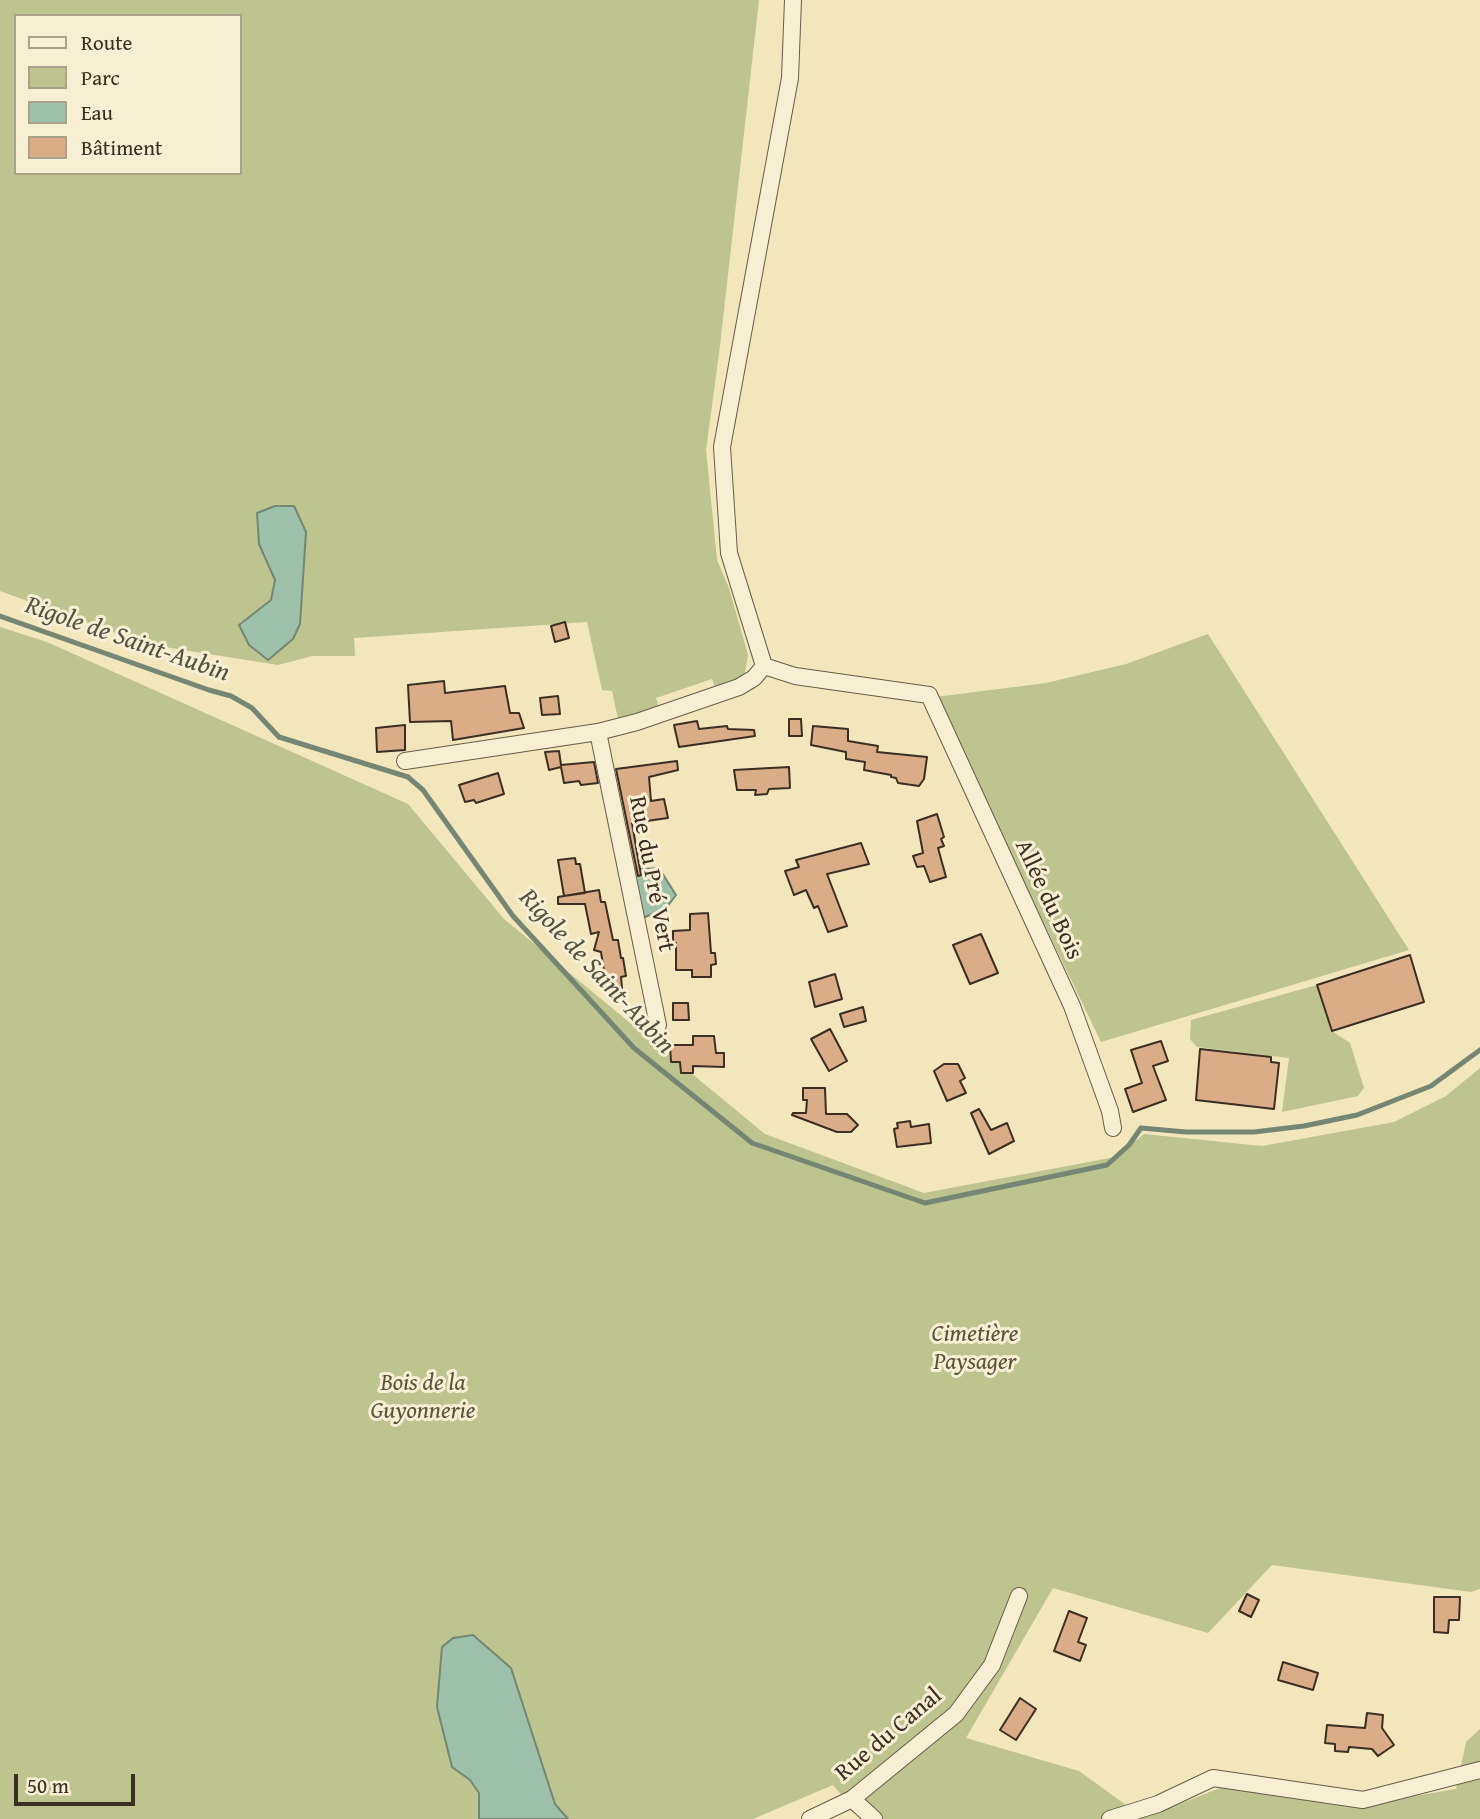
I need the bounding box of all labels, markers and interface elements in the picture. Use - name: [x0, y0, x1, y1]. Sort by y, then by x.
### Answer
- legend: [14, 14, 242, 175]
- text: Route: [81, 27, 132, 58]
- text: Parc: [81, 62, 120, 93]
- text: Eau: [81, 97, 113, 128]
- text: Bâtiment: [81, 132, 162, 163]
- water label: Rigole de Saint-Aubin: [21, 590, 233, 690]
- street label: Rue du Pré Vert: [622, 794, 680, 954]
- street label: Allée du Bois: [1008, 835, 1088, 965]
- water label: Rigole de Saint-Aubin: [512, 883, 680, 1061]
- park label: Cimetière Paysager: [932, 1321, 1018, 1377]
- park label: Bois de la Guyonnerie: [371, 1370, 475, 1426]
- street label: Rue du Canal: [830, 1682, 948, 1788]
- scale bar: [18, 1759, 138, 1803]
- text: 50 m: [27, 1770, 69, 1801]

